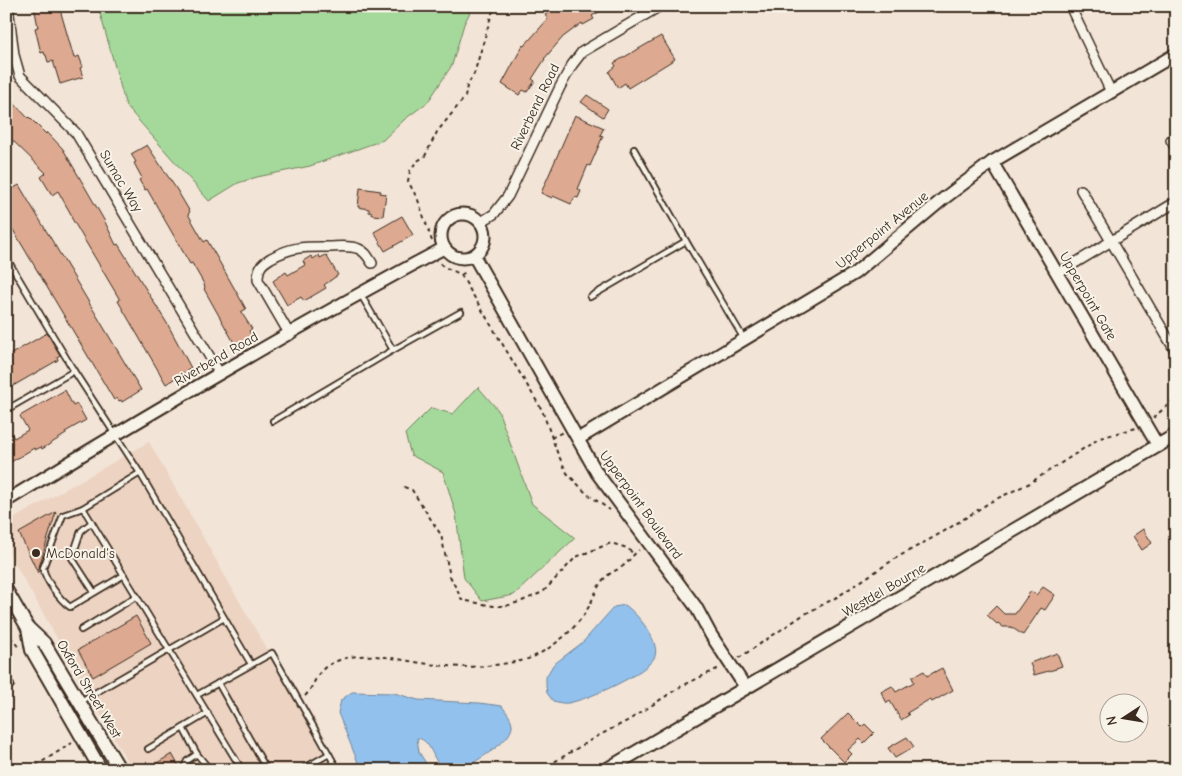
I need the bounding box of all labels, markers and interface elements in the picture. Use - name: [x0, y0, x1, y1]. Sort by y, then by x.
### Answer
- street label: Riverbend Road: [507, 61, 563, 153]
- street label: Sumac Way: [96, 147, 147, 216]
- street label: Upperpoint Avenue: [832, 187, 932, 273]
- street label: Upperpoint Gate: [1056, 249, 1120, 343]
- street label: Riverbend Road: [171, 328, 261, 390]
- street label: Upperpoint Boulevard: [596, 447, 686, 563]
- place label: McDonald's: [46, 545, 115, 562]
- marker: McDonald's: [30, 547, 42, 559]
- street label: Westdel Bourne: [839, 559, 929, 621]
- street label: Oxford Street West: [53, 637, 126, 742]
- north arrow: [1100, 694, 1150, 744]
- text: N: [1103, 714, 1121, 727]

